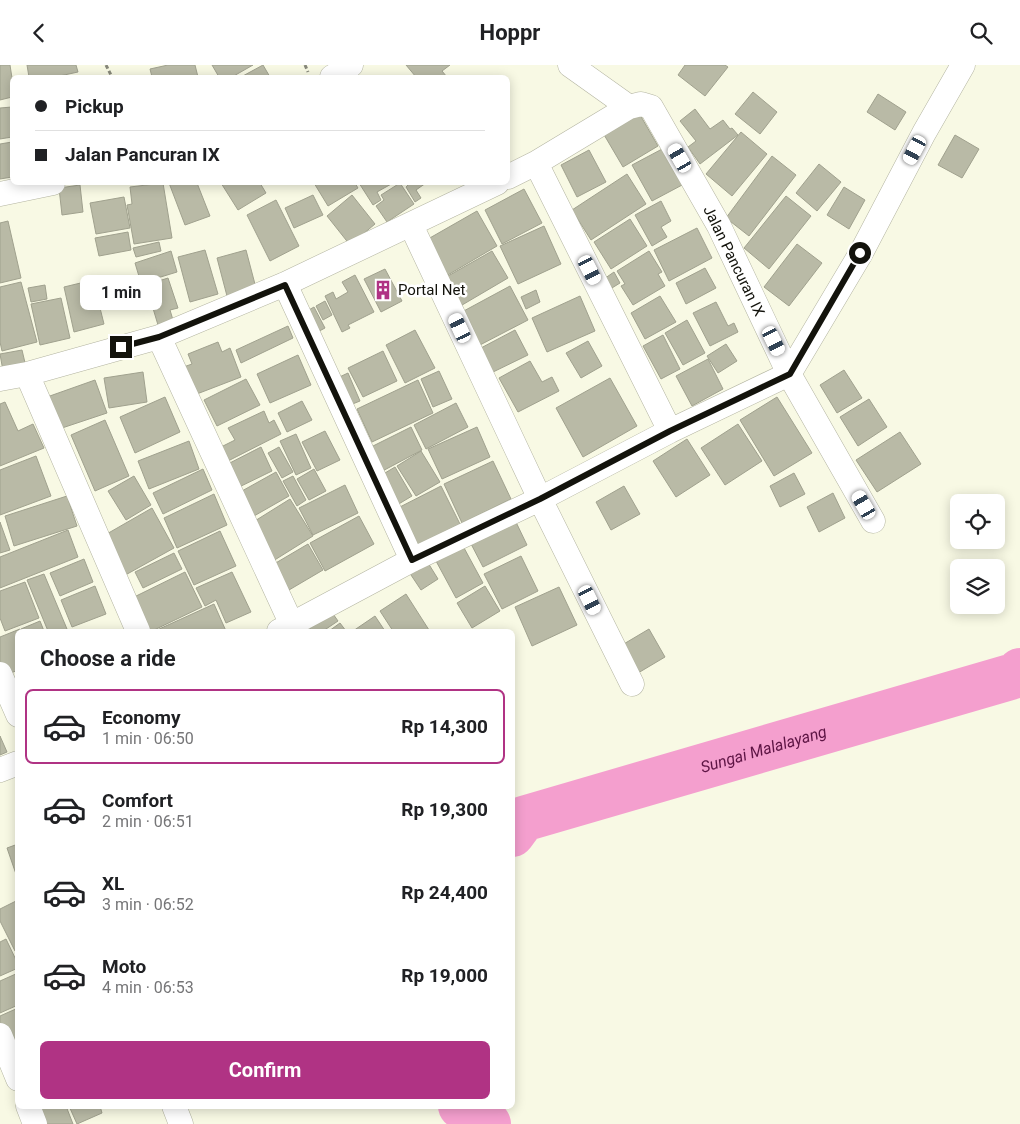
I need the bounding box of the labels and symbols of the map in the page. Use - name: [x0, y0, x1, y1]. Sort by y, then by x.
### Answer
- car: [901, 133, 928, 167]
- car: [666, 141, 693, 175]
- street label: Jalan Pancuran IX: [699, 203, 769, 320]
- route start: [849, 242, 871, 264]
- car: [576, 253, 603, 287]
- callout: 1 min: [80, 275, 162, 309]
- building icon: Portal Net: [372, 279, 394, 301]
- place label: Portal Net: [398, 281, 465, 299]
- car: [446, 311, 473, 345]
- car: [760, 324, 787, 358]
- route end: [110, 336, 132, 358]
- car: [850, 488, 877, 522]
- car: [576, 583, 603, 617]
- water label: Sungai Malalayang: [698, 721, 829, 776]

